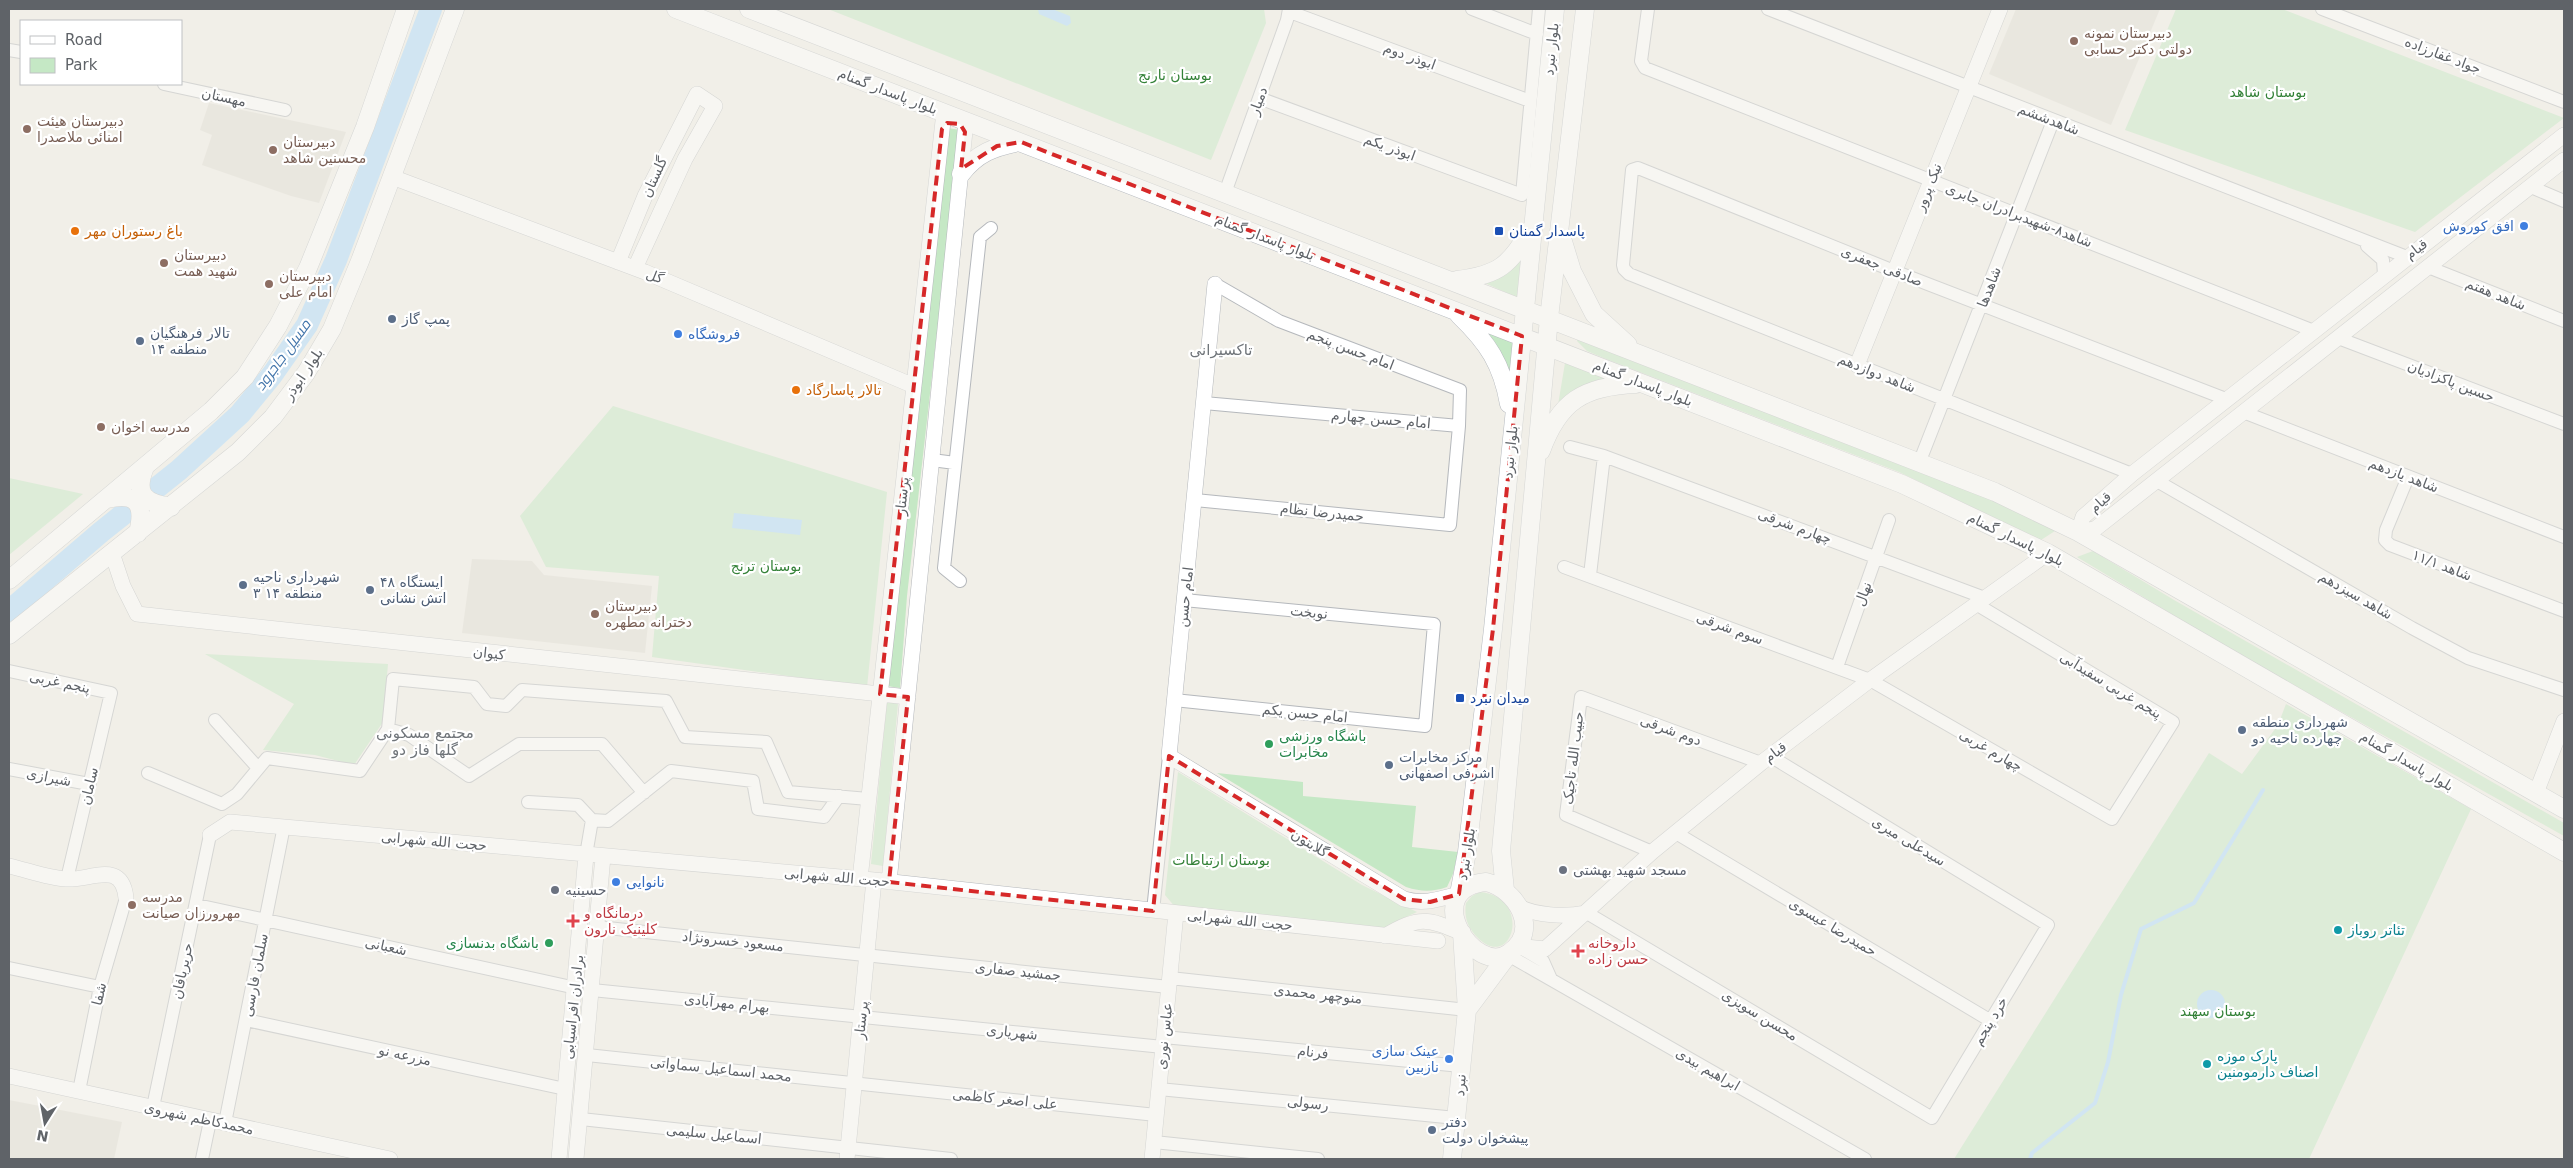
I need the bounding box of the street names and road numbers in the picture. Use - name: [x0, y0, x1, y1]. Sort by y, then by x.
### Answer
- street label: بلوار نبرد: [1540, 22, 1563, 76]
- street label: جواد غفارزاده: [2402, 33, 2483, 78]
- street label: ابوذر دوم: [1381, 39, 1438, 74]
- street label: بلوار پاسدار گمنام: [836, 65, 940, 118]
- street label: مهستان: [200, 84, 248, 111]
- street label: دمیار: [1245, 85, 1271, 119]
- street label: شاهدششم: [2016, 100, 2082, 139]
- street label: ابوذر یکم: [1362, 130, 1418, 165]
- street label: گلستان: [638, 154, 670, 200]
- street label: نیک پرور: [1911, 161, 1946, 215]
- street label: شاهد۸-شهیدبرادران جابری: [1943, 180, 2095, 251]
- street label: بلوار پاسدار گمنام: [1213, 211, 1317, 264]
- street label: قیام: [2402, 235, 2430, 263]
- street label: صادقی جعفری: [1839, 242, 1925, 291]
- street label: شاهدها: [1974, 264, 2004, 310]
- street label: گل: [644, 265, 666, 287]
- street label: شاهد هفتم: [2463, 275, 2528, 314]
- street label: امام حسن پنجم: [1305, 325, 1397, 374]
- street label: بلوار ابوذر: [279, 345, 327, 404]
- street label: شاهد دوازدهم: [1836, 350, 1918, 397]
- street label: بلوار پاسدار گمنام: [1591, 357, 1695, 410]
- street label: حسین پاکزادیان: [2405, 357, 2497, 406]
- street label: امام حسن چهارم: [1330, 407, 1431, 432]
- street label: بلوار نبرد: [1499, 425, 1522, 479]
- street label: شاهد یازدهم: [2367, 454, 2441, 496]
- street label: پرستار: [892, 476, 913, 517]
- street label: قیام: [2086, 488, 2114, 516]
- street label: حمیدرضا نظام: [1279, 500, 1365, 525]
- street label: چهارم شرقی: [1756, 505, 1834, 548]
- street label: بلوار پاسدار گمنام: [1965, 509, 2067, 570]
- street label: شاهد ۱۱/۱: [2410, 546, 2474, 584]
- street label: امام حسن: [1174, 566, 1197, 628]
- street label: شاهد سیزدهم: [2316, 568, 2395, 623]
- street label: نهال: [1851, 580, 1876, 609]
- street label: نوبخت: [1289, 602, 1329, 623]
- street label: سوم شرقی: [1694, 609, 1766, 648]
- street label: کیوان: [472, 643, 506, 664]
- street label: پنجم غربی سفیدآبی: [2057, 648, 2165, 723]
- street label: پنجم غربی: [28, 668, 92, 697]
- street label: امام حسن یکم: [1261, 701, 1349, 726]
- street label: حبیب الله تاجیک: [1559, 711, 1587, 805]
- street label: دوم شرقی: [1638, 712, 1704, 749]
- street label: چهارم غربی: [1956, 726, 2025, 775]
- street label: بلوار پاسدار گمنام: [2357, 728, 2457, 795]
- street label: قیام: [1761, 738, 1789, 766]
- street label: شیرازی: [25, 765, 73, 790]
- street label: سامان: [77, 766, 101, 806]
- street label: سیدعلی میری: [1869, 813, 1949, 870]
- street label: گلابتون: [1288, 825, 1332, 862]
- street label: بلوار نبرد: [1454, 827, 1479, 882]
- street label: حجت الله شهرابی: [380, 828, 487, 855]
- street label: حجت الله شهرابی: [783, 864, 890, 891]
- street label: حمیدرضا عیسوی: [1786, 895, 1880, 960]
- street label: حجت الله شهرابی: [1186, 907, 1294, 934]
- street label: مسعود خسرونژاد: [681, 928, 785, 955]
- street label: سلمان فارسی: [239, 932, 272, 1018]
- street label: شعبانی: [364, 934, 408, 958]
- street label: حریربافان: [168, 941, 197, 1001]
- street label: برادران افراسیابی: [560, 954, 587, 1060]
- street label: جمشید صفاری: [974, 959, 1062, 984]
- street label: شفا: [89, 981, 109, 1007]
- street label: منوچهر محمدی: [1273, 981, 1363, 1008]
- street label: محسن سویزی: [1719, 986, 1801, 1045]
- street label: بهرام مهرآبادی: [683, 991, 771, 1016]
- street label: خرد پنجم: [1969, 994, 2012, 1049]
- street label: پرستار: [851, 1000, 872, 1041]
- street label: عباس نوری: [1153, 1002, 1176, 1070]
- street label: شهریاری: [985, 1021, 1039, 1044]
- street label: مزرعه نو: [376, 1041, 433, 1069]
- street label: فرنام: [1297, 1042, 1329, 1063]
- street label: ابراهیم بیدی: [1673, 1044, 1743, 1095]
- street label: محمد اسماعیل سماواتی: [649, 1054, 793, 1085]
- street label: نبرد: [1451, 1073, 1470, 1097]
- street label: علی اصغر کاظمی: [952, 1086, 1058, 1113]
- street label: رسولى: [1286, 1093, 1330, 1114]
- street label: محمدکاظم شهروی: [143, 1099, 255, 1138]
- street label: اسماعیل سلیمی: [665, 1121, 763, 1147]

